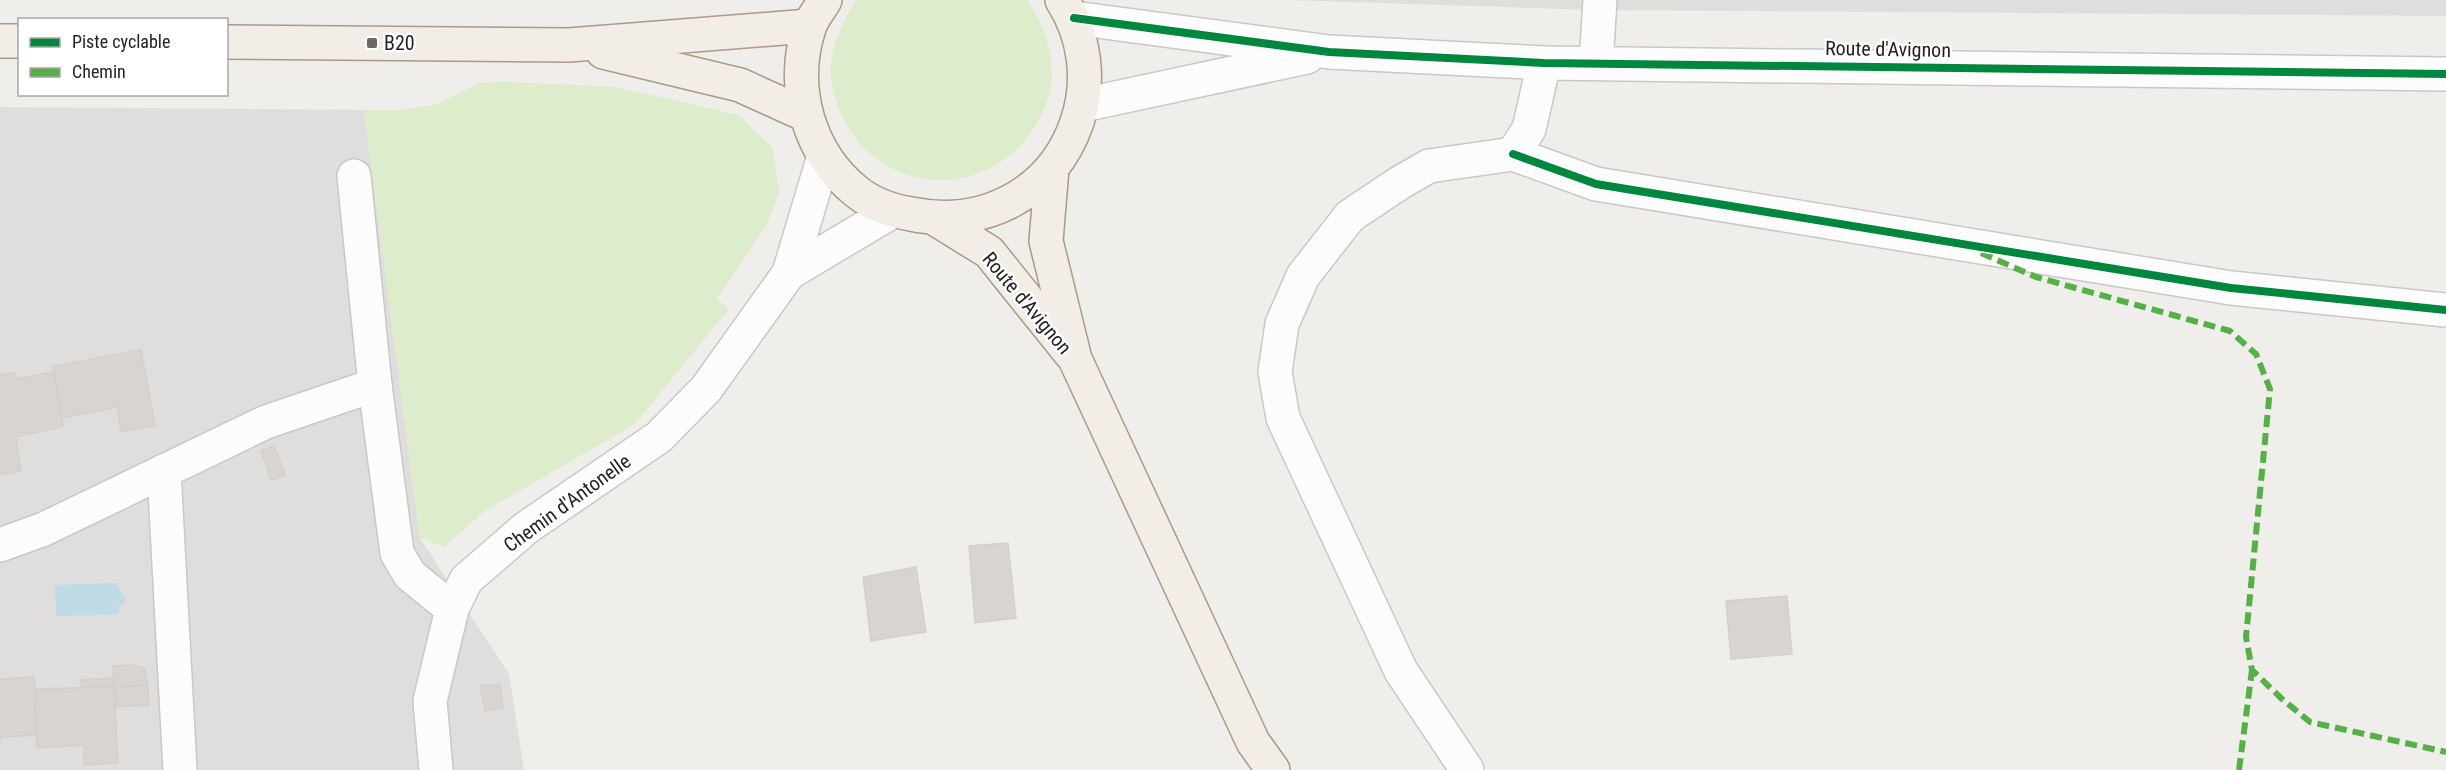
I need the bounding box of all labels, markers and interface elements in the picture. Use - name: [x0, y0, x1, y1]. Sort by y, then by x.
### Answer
- legend: [18, 18, 228, 96]
- text: Piste cyclable: [72, 31, 170, 52]
- place label: B20: [384, 31, 415, 55]
- marker: B20: [365, 36, 379, 50]
- street label: Route d'Avignon: [1825, 36, 1951, 62]
- text: Chemin: [72, 61, 126, 82]
- street label: Route d'Avignon: [977, 247, 1077, 359]
- street label: Chemin d'Antonelle: [499, 449, 635, 557]

